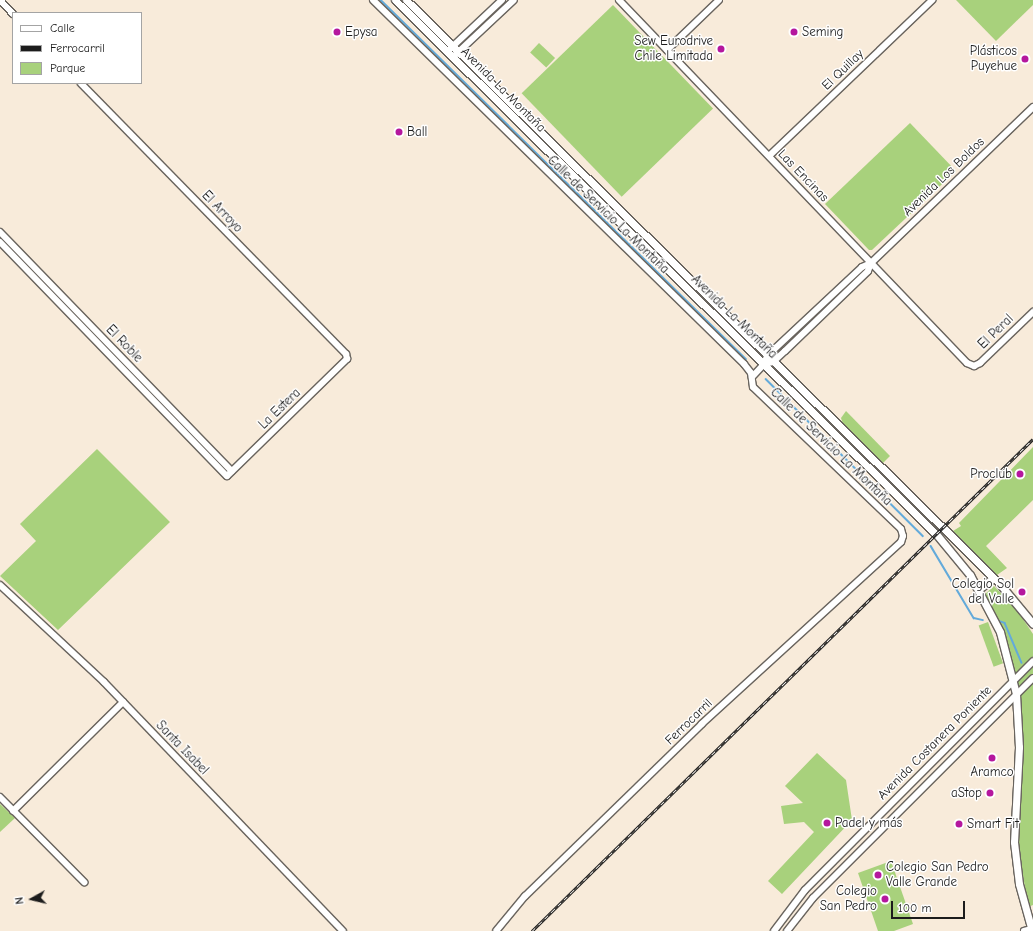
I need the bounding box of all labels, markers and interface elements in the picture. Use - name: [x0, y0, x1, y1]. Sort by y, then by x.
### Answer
- legend: [12, 12, 142, 84]
- text: Calle: [50, 21, 75, 35]
- place label: Epysa: [345, 24, 378, 40]
- place label: Seming: [802, 24, 843, 40]
- marker: Epysa: [332, 27, 342, 37]
- marker: Seming: [789, 27, 799, 37]
- place label: Sew Eurodrive Chile Limitada: [634, 34, 713, 65]
- text: Ferrocarril: [50, 41, 105, 55]
- street label: Avenida La Montaña: [457, 44, 549, 136]
- marker: Sew Eurodrive Chile Limitada: [716, 44, 726, 54]
- place label: Plásticos Puyehue: [970, 44, 1017, 75]
- street label: El Quillay: [819, 46, 867, 94]
- marker: Plásticos Puyehue: [1020, 54, 1030, 64]
- text: Parque: [50, 61, 85, 75]
- place label: Ball: [407, 124, 427, 140]
- marker: Ball: [394, 127, 404, 137]
- street label: Avenida Los Boldos: [900, 134, 988, 220]
- street label: Las Encinas: [774, 147, 832, 205]
- street label: Calle de Servicio La Montaña: [544, 153, 672, 277]
- street label: El Arroyo: [198, 188, 246, 236]
- street label: Avenida La Montaña: [688, 272, 780, 362]
- street label: El Peral: [975, 312, 1017, 352]
- street label: El Roble: [102, 322, 146, 366]
- street label: La Estera: [256, 385, 304, 433]
- street label: Calle de Servicio La Montaña: [767, 385, 895, 509]
- place label: Proclub: [970, 466, 1012, 482]
- marker: Proclub: [1015, 469, 1025, 479]
- place label: Colegio Sol del Valle: [952, 577, 1014, 608]
- marker: Colegio Sol del Valle: [1017, 587, 1027, 597]
- street label: Avenida Costanera Poniente: [875, 683, 995, 803]
- street label: Ferrocarril: [662, 696, 716, 748]
- street label: Santa Isabel: [152, 718, 212, 778]
- marker: Aramco: [987, 753, 997, 763]
- place label: Aramco: [970, 764, 1014, 780]
- place label: aStop: [951, 785, 982, 801]
- marker: aStop: [985, 788, 995, 798]
- place label: Padel y más: [835, 815, 902, 831]
- place label: Smart Fit: [967, 816, 1019, 832]
- marker: Padel y más: [822, 818, 832, 828]
- marker: Smart Fit: [954, 819, 964, 829]
- place label: Colegio San Pedro Valle Grande: [886, 860, 989, 891]
- marker: Colegio San Pedro Valle Grande: [873, 870, 883, 880]
- north arrow: [12, 879, 52, 919]
- place label: Colegio San Pedro: [820, 884, 877, 915]
- scale bar: [893, 893, 967, 919]
- marker: Colegio San Pedro: [880, 894, 890, 904]
- text: N: [13, 896, 27, 905]
- text: 100 m: [898, 901, 931, 915]

